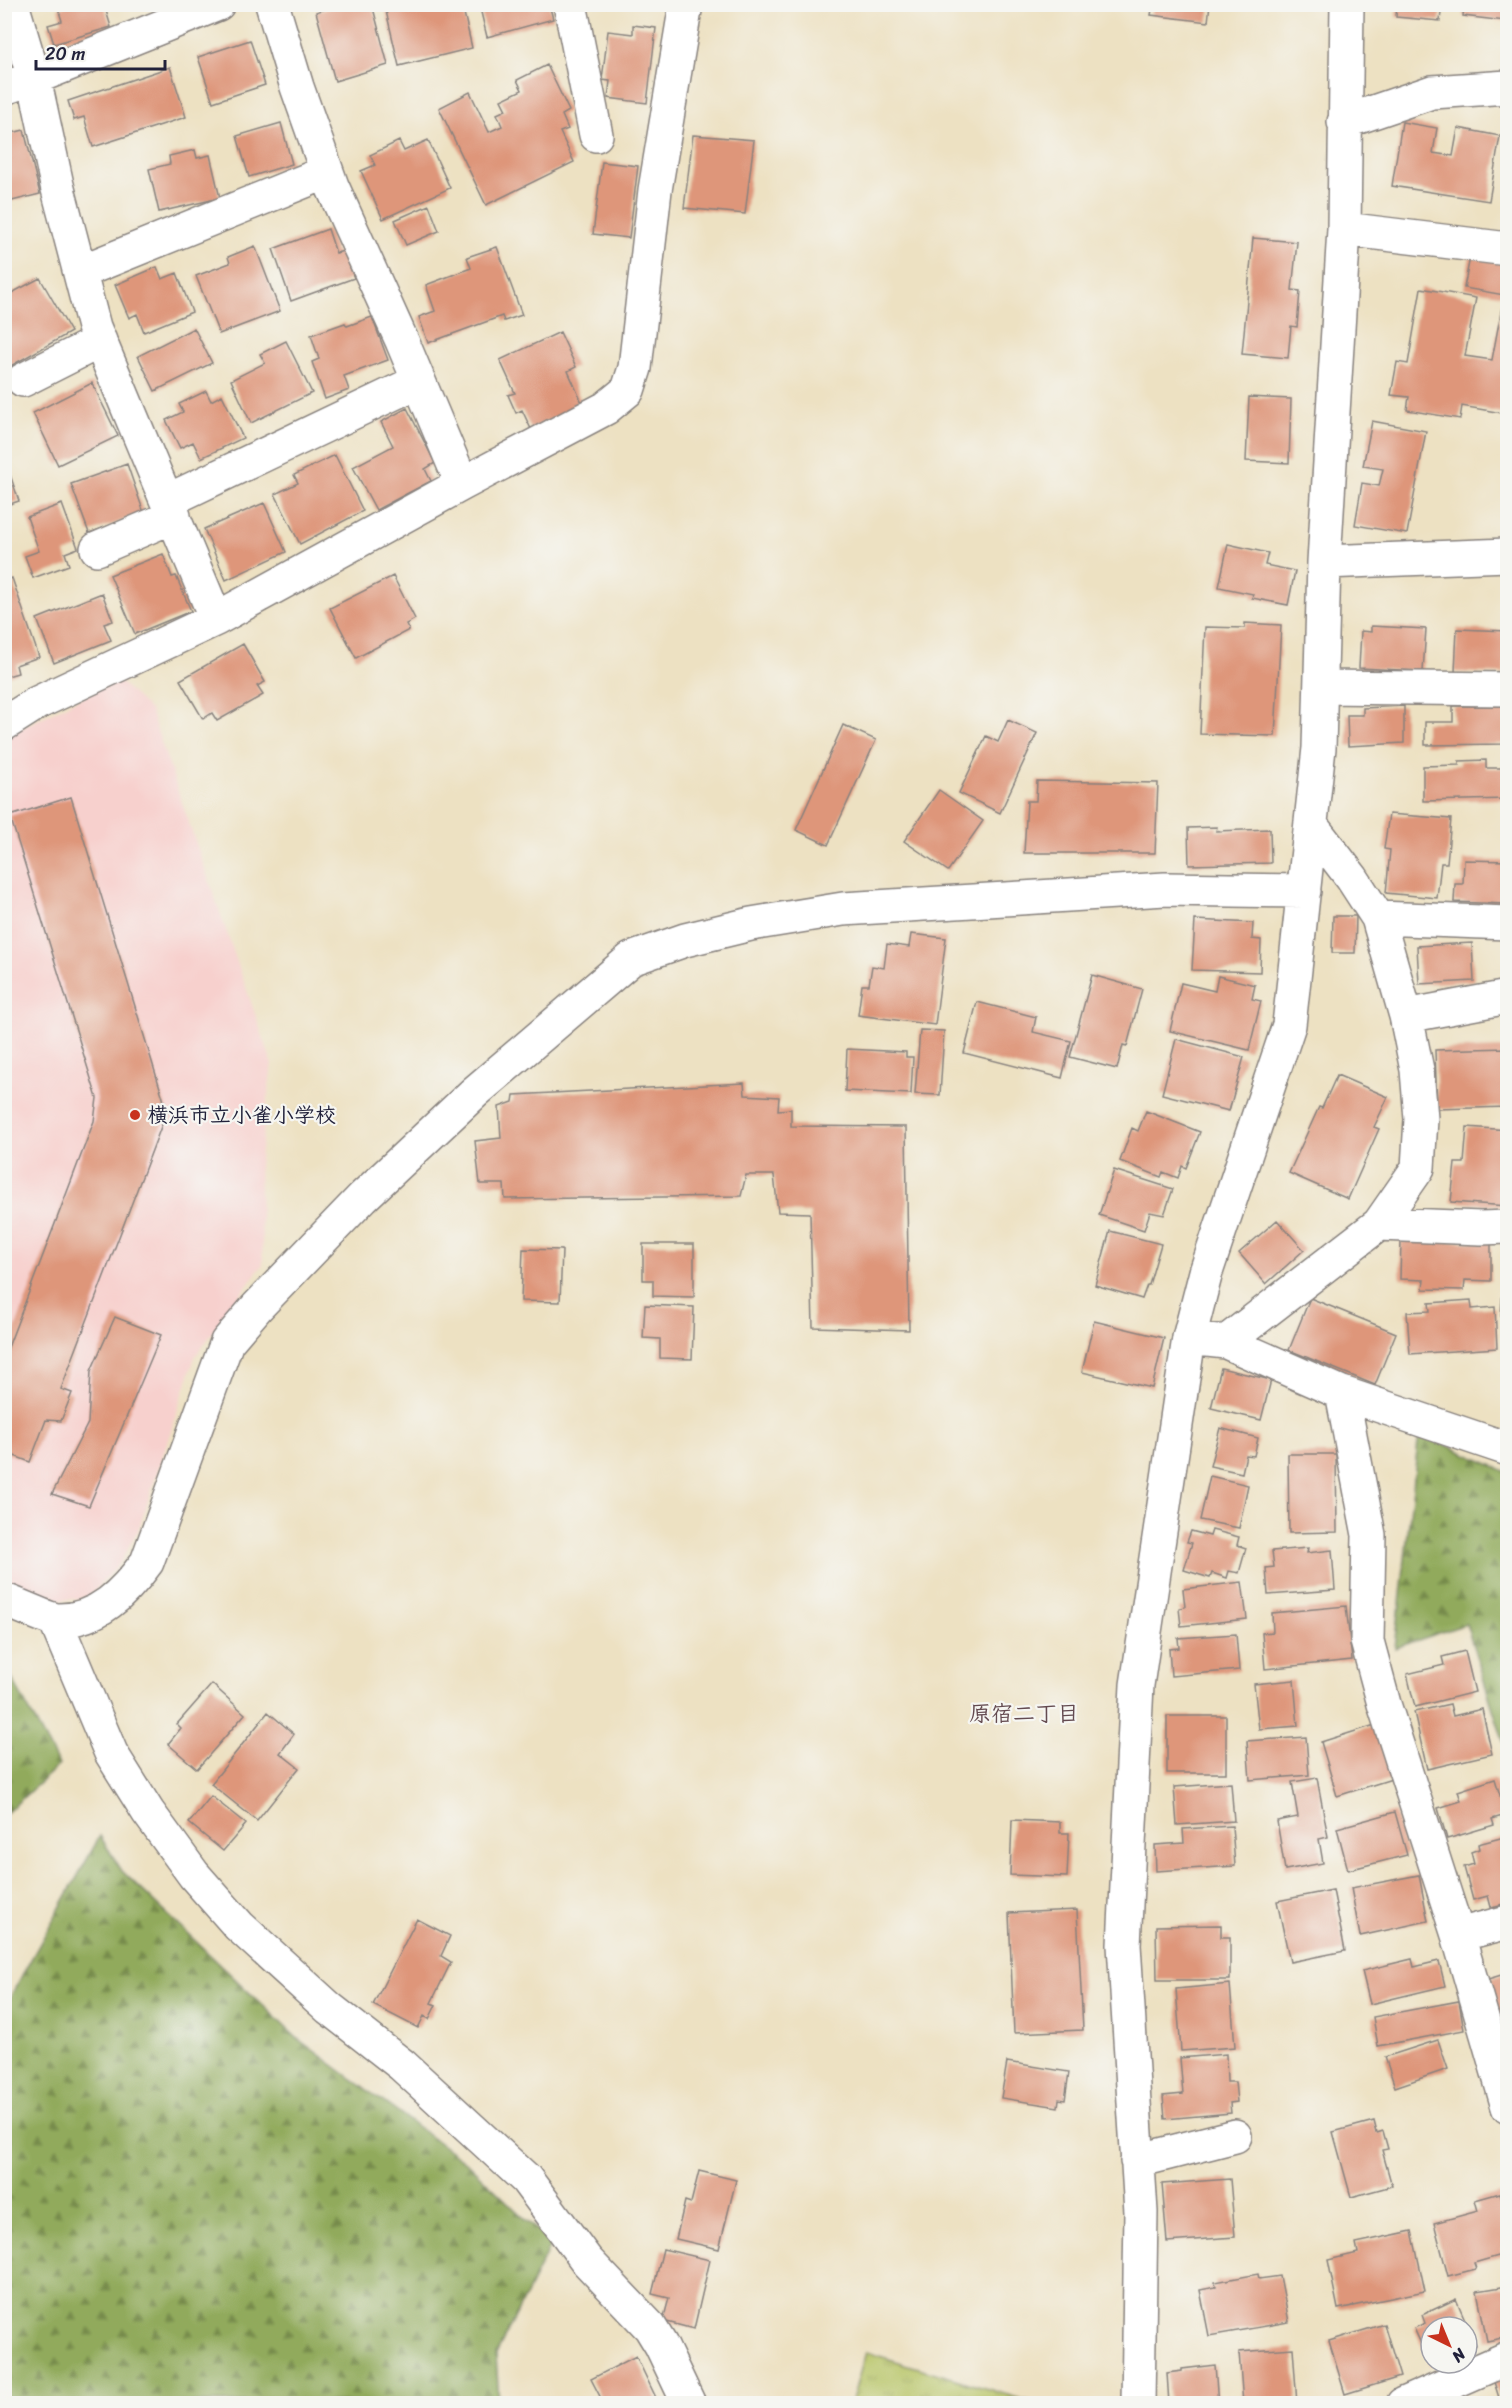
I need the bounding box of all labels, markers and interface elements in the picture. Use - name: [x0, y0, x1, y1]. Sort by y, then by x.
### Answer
- scale bar: [36, 33, 165, 71]
- text: 20 m: [45, 38, 85, 70]
- place label: 横浜市立小雀小学校: [147, 1096, 336, 1134]
- marker: 横浜市立小雀小学校: [128, 1108, 142, 1122]
- district label: 原宿二丁目: [969, 1694, 1079, 1733]
- north arrow: [1419, 2315, 1479, 2375]
- text: N: [1444, 2341, 1474, 2371]

